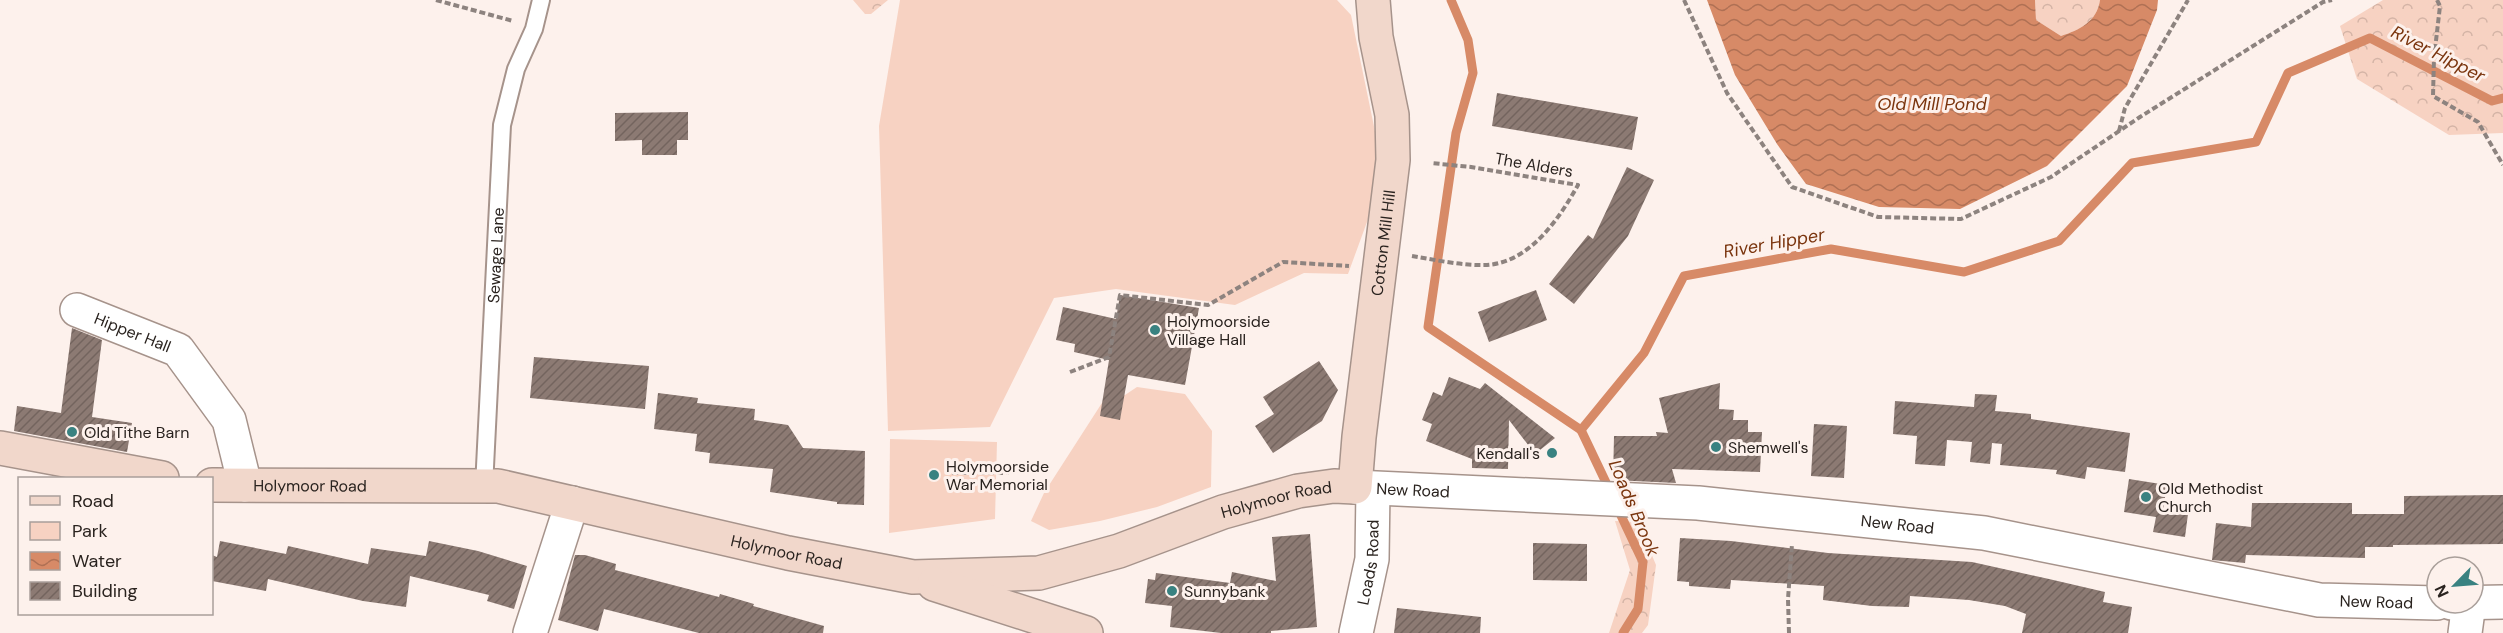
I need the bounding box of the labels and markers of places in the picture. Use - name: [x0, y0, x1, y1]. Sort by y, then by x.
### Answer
- place label: Holymoorside Village Hall: [1167, 311, 1270, 350]
- marker: Holymoorside Village Hall: [1148, 323, 1162, 337]
- place label: Old Tithe Barn: [84, 422, 189, 443]
- marker: Old Tithe Barn: [65, 425, 79, 439]
- place label: Shemwell's: [1728, 437, 1809, 458]
- marker: Shemwell's: [1709, 440, 1723, 454]
- place label: Kendall's: [1476, 443, 1540, 464]
- marker: Kendall's: [1545, 446, 1559, 460]
- place label: Holymoorside War Memorial: [946, 456, 1049, 495]
- marker: Holymoorside War Memorial: [927, 468, 941, 482]
- place label: Old Methodist Church: [2158, 478, 2263, 517]
- marker: Old Methodist Church: [2139, 490, 2153, 504]
- place label: Sunnybank: [1184, 581, 1265, 602]
- marker: Sunnybank: [1165, 584, 1179, 598]

